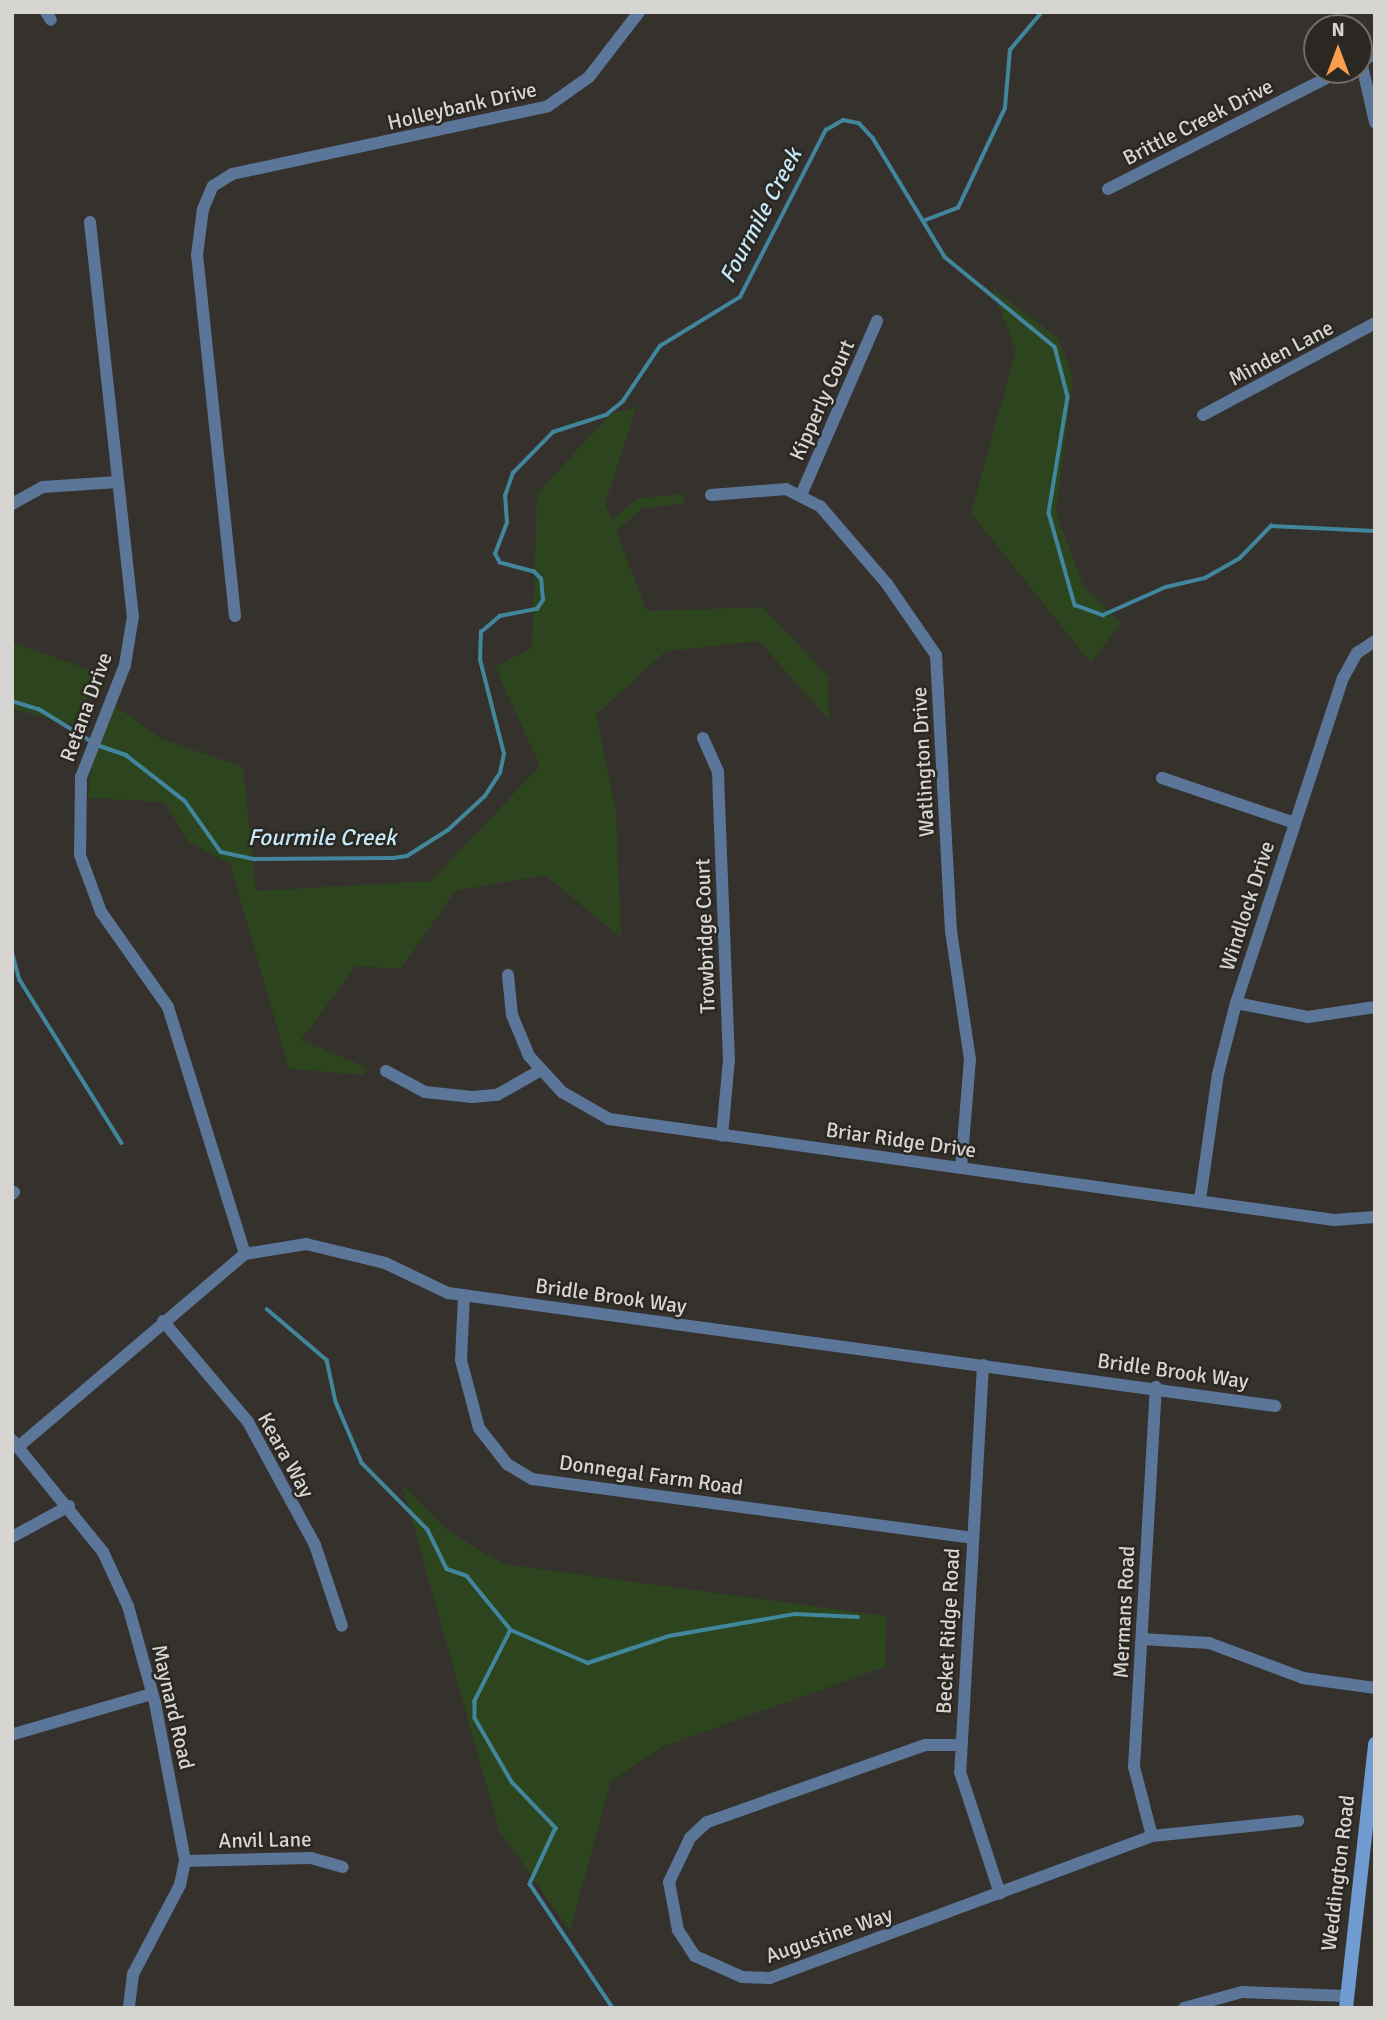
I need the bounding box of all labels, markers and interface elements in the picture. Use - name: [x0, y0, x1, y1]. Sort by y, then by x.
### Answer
- north arrow: [1303, 14, 1373, 84]
- text: N: [1331, 18, 1345, 42]
- street label: Brittle Creek Drive: [1119, 73, 1277, 171]
- street label: Holleybank Drive: [385, 77, 539, 135]
- water label: Fourmile Creek: [714, 144, 808, 288]
- street label: Minden Lane: [1224, 315, 1338, 391]
- street label: Kipperly Court: [784, 336, 860, 464]
- street label: Retana Drive: [55, 649, 117, 765]
- street label: Watlington Drive: [906, 686, 940, 838]
- water label: Fourmile Creek: [248, 824, 396, 852]
- street label: Windlock Drive: [1214, 838, 1280, 974]
- street label: Trowbridge Court: [690, 858, 720, 1014]
- street label: Briar Ridge Drive: [824, 1117, 978, 1163]
- street label: Bridle Brook Way: [534, 1273, 688, 1319]
- street label: Bridle Brook Way: [1096, 1348, 1250, 1394]
- street label: Keara Way: [252, 1408, 320, 1502]
- street label: Donnegal Farm Road: [557, 1450, 745, 1500]
- street label: Mermans Road: [1108, 1545, 1140, 1679]
- street label: Becket Ridge Road: [931, 1547, 965, 1715]
- street label: Maynard Road: [146, 1642, 200, 1772]
- street label: Weddington Road: [1316, 1794, 1360, 1952]
- street label: Anvil Lane: [218, 1827, 312, 1853]
- street label: Augustine Way: [762, 1901, 896, 1969]

